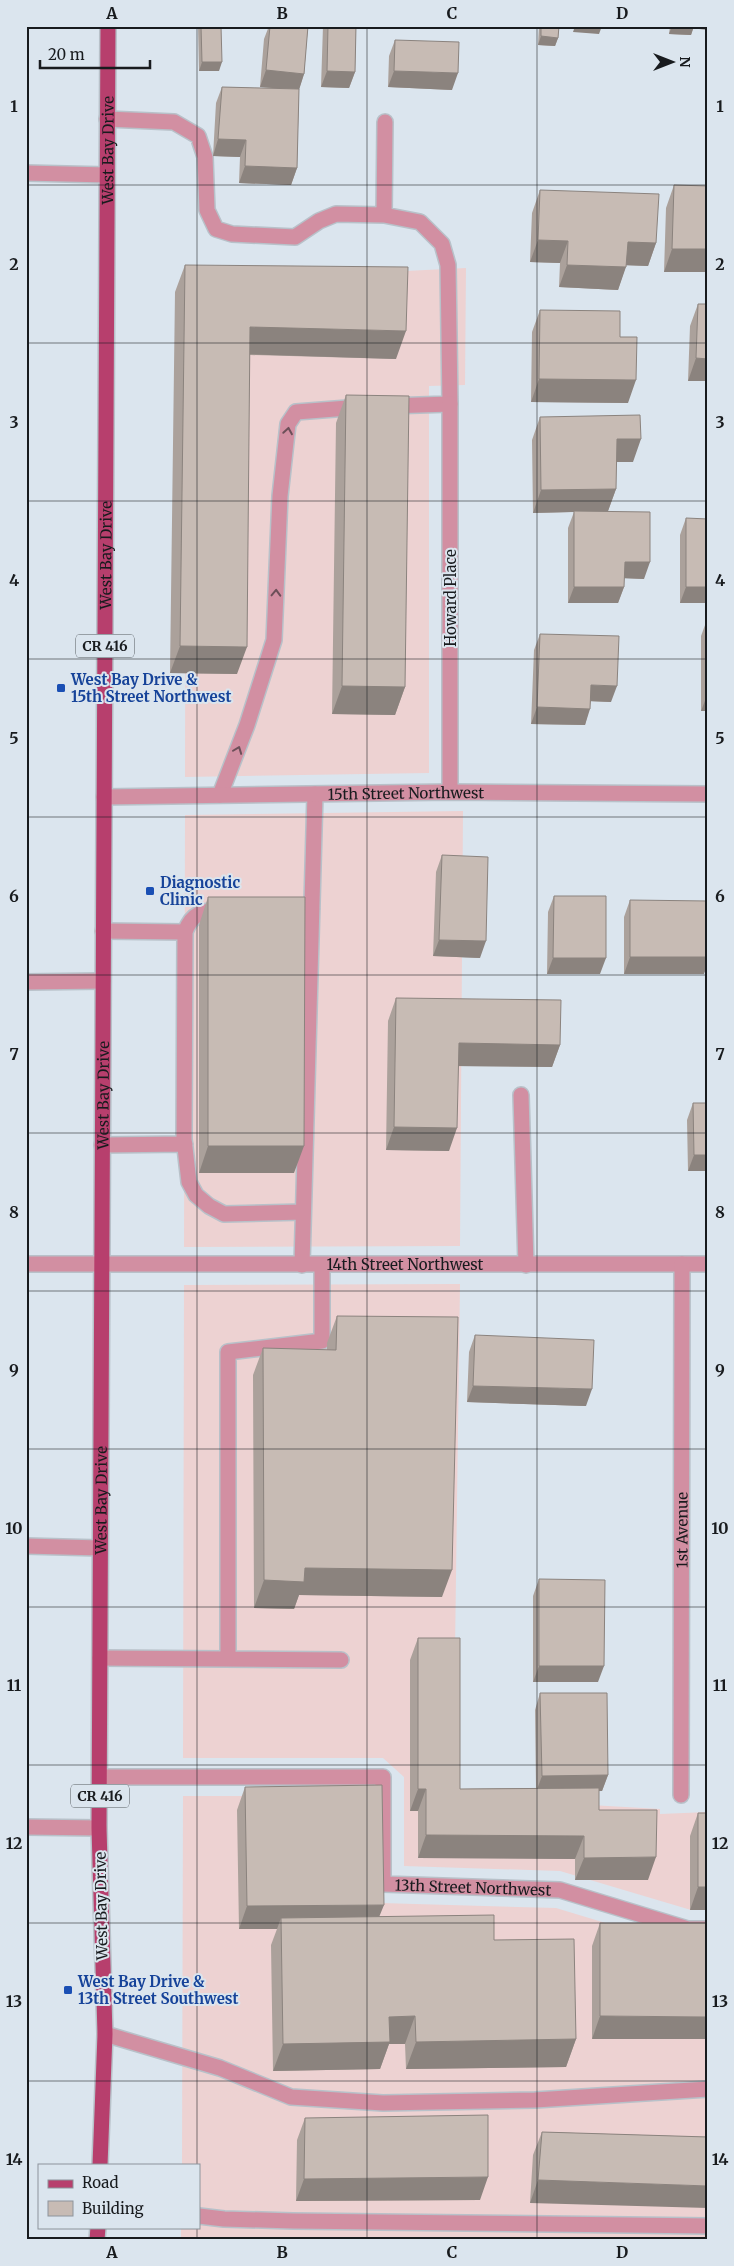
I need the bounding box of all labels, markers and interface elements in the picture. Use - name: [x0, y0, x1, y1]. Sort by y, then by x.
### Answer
- text: A: [105, 3, 118, 23]
- text: B: [276, 3, 288, 23]
- text: C: [447, 3, 457, 23]
- text: D: [616, 3, 628, 23]
- scale bar: [40, 38, 150, 70]
- north arrow: [646, 38, 696, 88]
- text: 20 m: [48, 45, 85, 64]
- text: N: [676, 56, 694, 68]
- text: 1: [10, 96, 18, 116]
- street label: West Bay Drive: [98, 96, 117, 206]
- text: 1: [716, 96, 724, 116]
- text: 2: [9, 254, 19, 274]
- text: 2: [715, 254, 725, 274]
- text: 3: [9, 412, 19, 432]
- text: 3: [715, 412, 725, 432]
- one-way arrow: [282, 427, 292, 436]
- street label: West Bay Drive: [96, 501, 115, 611]
- street label: Howard Place: [441, 549, 460, 647]
- text: 4: [9, 570, 19, 590]
- text: 4: [715, 570, 725, 590]
- one-way arrow: [271, 589, 281, 596]
- road number: CR 416: [76, 634, 134, 658]
- place label: West Bay Drive & 15th Street Northwest: [70, 670, 231, 706]
- marker: West Bay Drive & 15th Street Northwest: [55, 682, 67, 694]
- text: 5: [9, 728, 19, 748]
- text: 5: [715, 728, 725, 748]
- one-way arrow: [232, 746, 242, 754]
- street label: 15th Street Northwest: [328, 782, 484, 803]
- place label: Diagnostic Clinic: [160, 873, 240, 909]
- marker: Diagnostic Clinic: [144, 885, 156, 897]
- text: 6: [9, 886, 19, 906]
- text: 6: [715, 886, 725, 906]
- street label: West Bay Drive: [93, 1041, 112, 1150]
- text: 7: [9, 1044, 19, 1064]
- text: 7: [715, 1044, 725, 1064]
- text: 8: [9, 1202, 19, 1222]
- text: 8: [715, 1202, 725, 1222]
- street label: 14th Street Northwest: [327, 1255, 484, 1274]
- text: 9: [9, 1360, 19, 1380]
- text: 9: [715, 1360, 725, 1380]
- street label: West Bay Drive: [91, 1446, 110, 1555]
- street label: 1st Avenue: [672, 1492, 691, 1568]
- text: 10: [5, 1518, 23, 1538]
- text: 10: [711, 1518, 729, 1538]
- text: 11: [7, 1675, 22, 1695]
- text: 11: [713, 1675, 728, 1695]
- road number: CR 416: [71, 1784, 129, 1808]
- text: 12: [6, 1833, 22, 1853]
- text: 12: [712, 1833, 728, 1853]
- street label: West Bay Drive: [91, 1851, 111, 1961]
- street label: 13th Street Northwest: [394, 1875, 552, 1899]
- place label: West Bay Drive & 13th Street Southwest: [77, 1972, 239, 2008]
- marker: West Bay Drive & 13th Street Southwest: [62, 1984, 74, 1996]
- text: 13: [6, 1991, 22, 2011]
- text: 13: [712, 1991, 728, 2011]
- text: 14: [6, 2149, 22, 2169]
- text: 14: [712, 2149, 728, 2169]
- legend: [38, 2164, 200, 2228]
- text: Road: [82, 2173, 118, 2192]
- text: Building: [82, 2199, 144, 2218]
- text: A: [105, 2242, 118, 2262]
- text: B: [276, 2242, 288, 2262]
- text: C: [447, 2242, 457, 2262]
- text: D: [616, 2242, 628, 2262]

